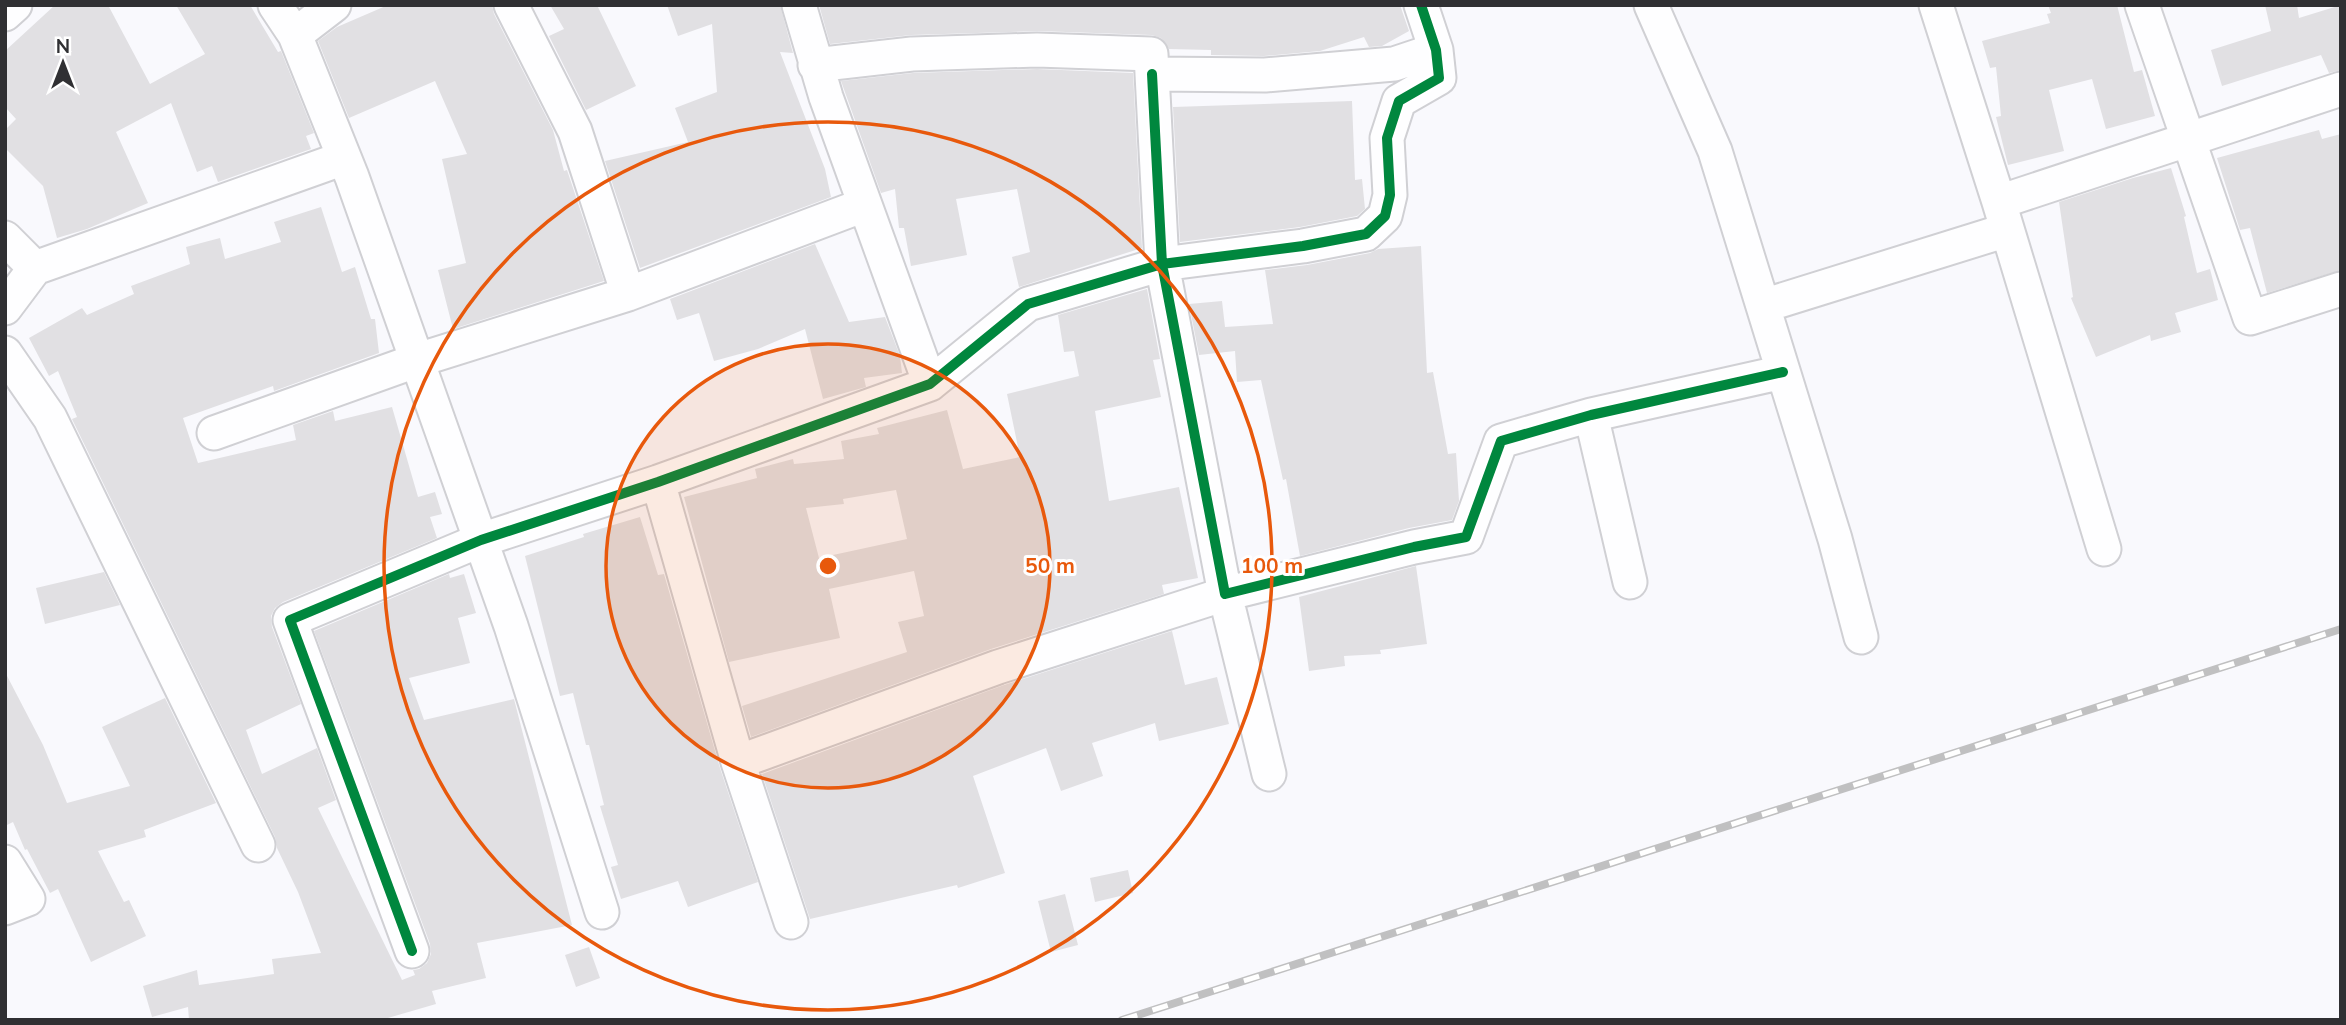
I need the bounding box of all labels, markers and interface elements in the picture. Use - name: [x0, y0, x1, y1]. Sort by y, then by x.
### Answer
- north arrow: [28, 28, 98, 98]
- text: N: [56, 34, 70, 58]
- text: 50 m: [1025, 552, 1075, 578]
- text: 100 m: [1241, 552, 1303, 578]
- centre of rings: [816, 554, 840, 578]

